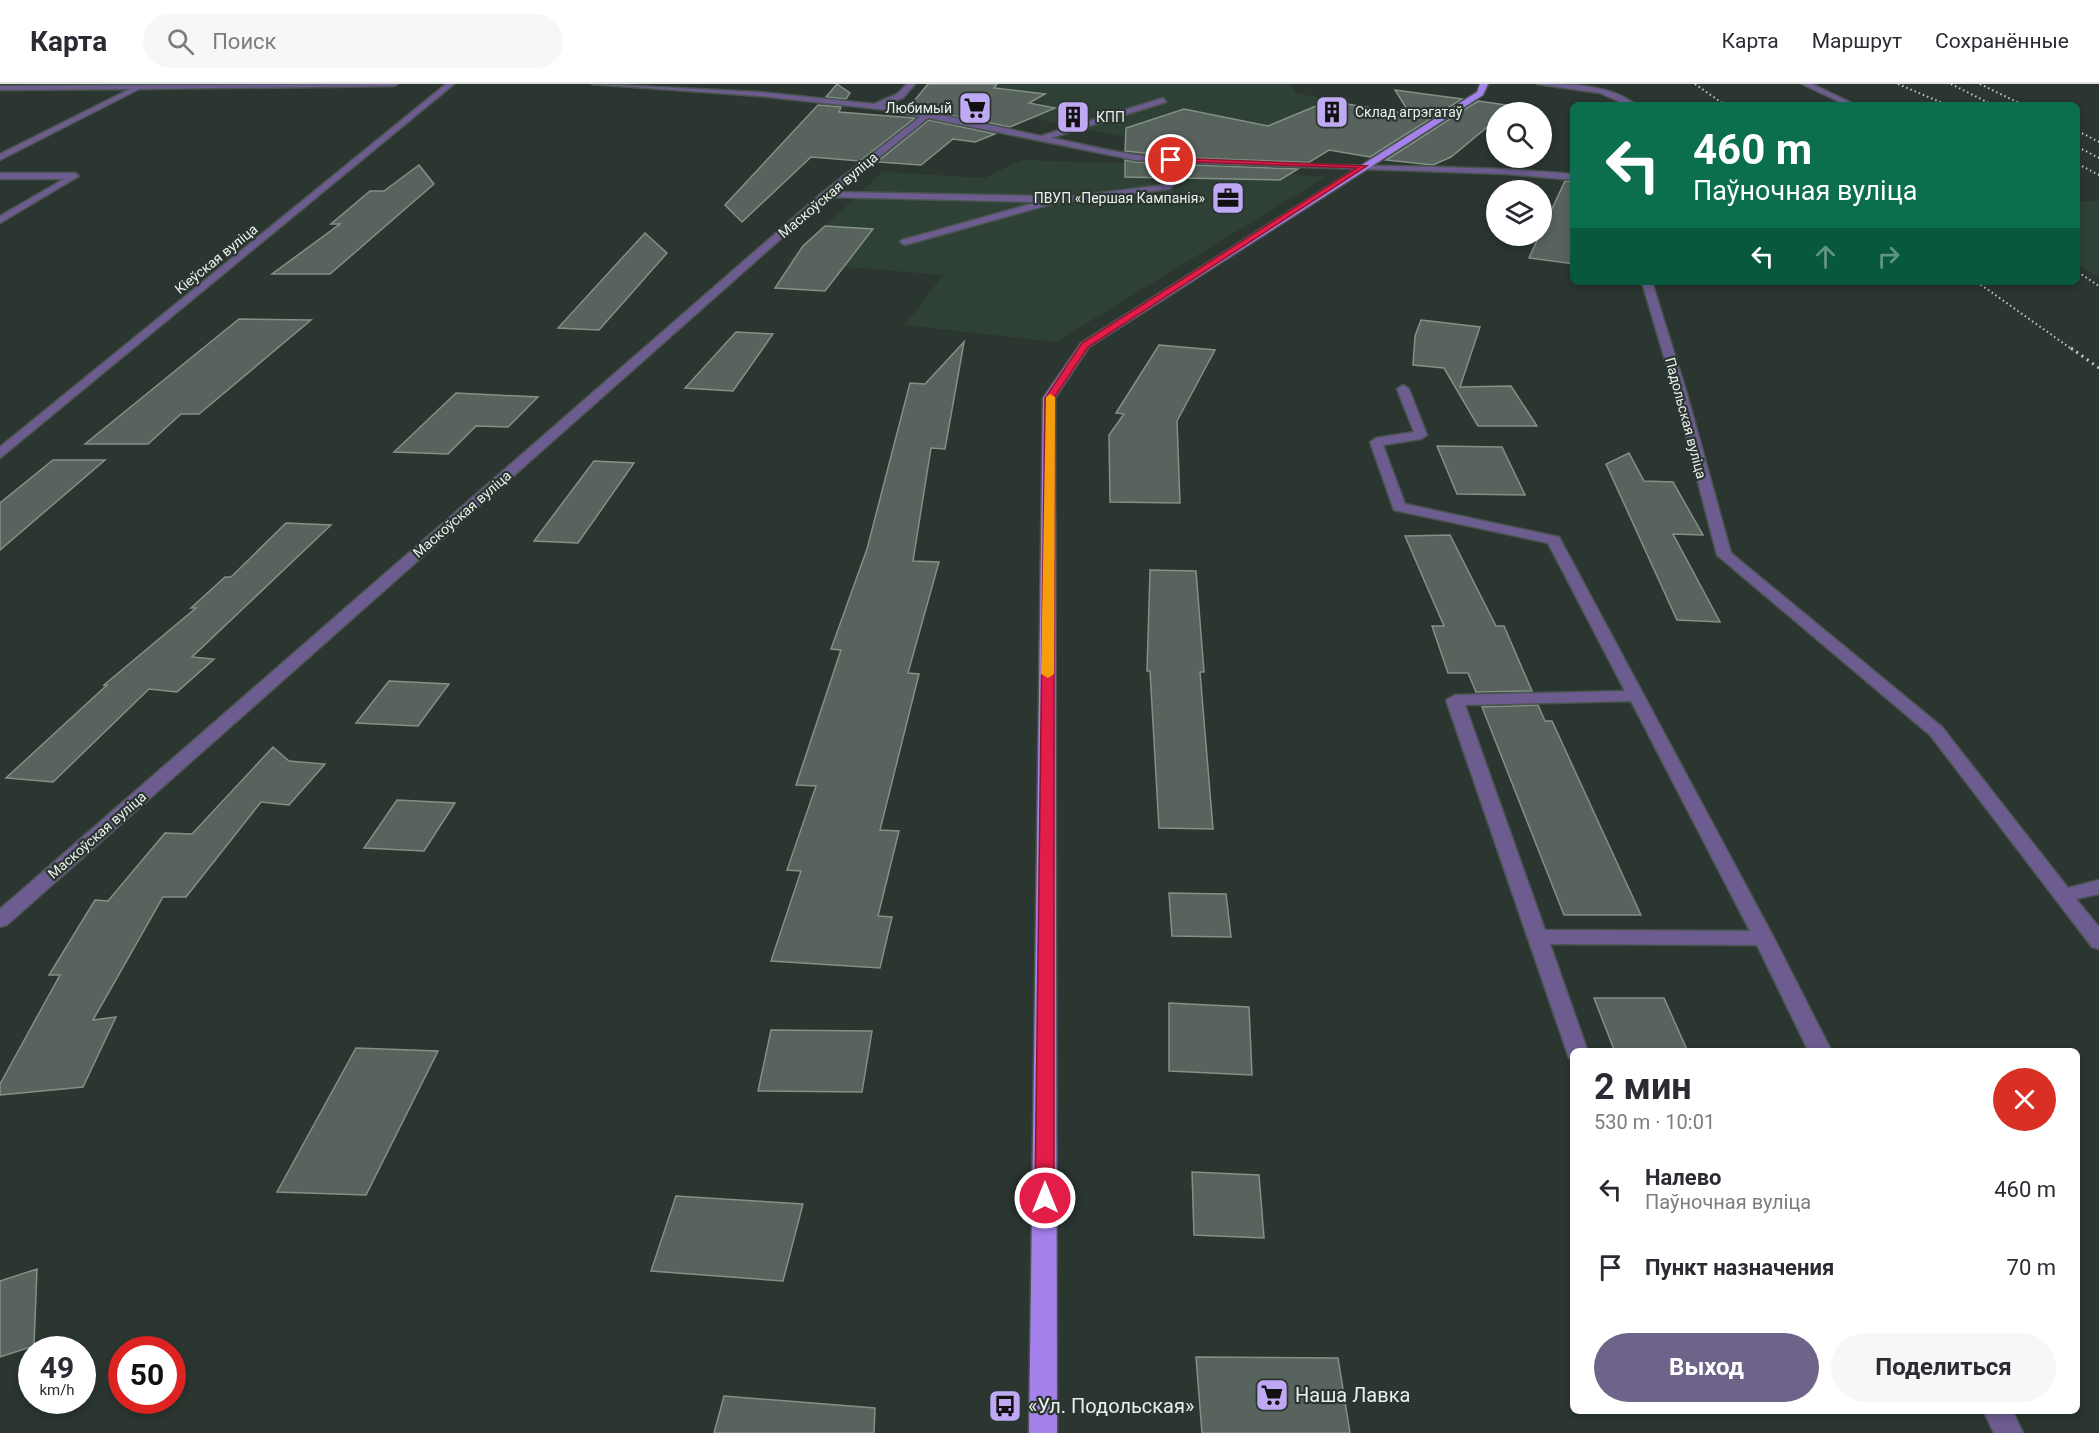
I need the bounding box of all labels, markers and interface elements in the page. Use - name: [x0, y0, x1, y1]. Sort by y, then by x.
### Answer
- search box: [143, 14, 563, 68]
- text: Карта: [30, 25, 107, 58]
- icon: search: [164, 25, 197, 58]
- text: Поиск: [212, 29, 277, 54]
- text: Карта: [1722, 29, 1779, 53]
- text: Маршрут: [1812, 29, 1902, 53]
- text: Сохранённые: [1935, 29, 2069, 53]
- supermarket icon: Любимый: [957, 90, 993, 126]
- building icon: Склад агрэгатаў: [1314, 94, 1350, 130]
- building icon: КПП: [1055, 99, 1091, 135]
- place label: Любимый: [886, 100, 952, 116]
- map controls: [1486, 102, 1552, 246]
- button: search: [1486, 102, 1552, 168]
- place label: Склад агрэгатаў: [1355, 104, 1463, 120]
- place label: КПП: [1096, 109, 1125, 125]
- text: 460 m: [1693, 125, 1812, 174]
- icon: left: [1594, 126, 1672, 204]
- pin: [1145, 134, 1196, 185]
- icon: arrive: [1154, 143, 1187, 176]
- street label: Маскоўская вуліца: [775, 149, 881, 241]
- text: Паўночная вуліца: [1693, 175, 1917, 207]
- office icon: ПВУП «Першая Кампанія»: [1210, 180, 1246, 216]
- button: layers: [1486, 180, 1552, 246]
- place label: ПВУП «Першая Кампанія»: [1034, 190, 1205, 206]
- street label: Кіеўская вуліца: [171, 221, 261, 297]
- icon: left: [1746, 240, 1779, 273]
- icon: ahead: [1809, 240, 1842, 273]
- icon: right: [1872, 240, 1905, 273]
- street label: Падольская вуліца: [1662, 356, 1710, 480]
- street label: Маскоўская вуліца: [410, 467, 514, 561]
- street label: Маскоўская вуліца: [45, 788, 149, 882]
- text: 2 мин: [1594, 1066, 1692, 1108]
- button: close: [1993, 1068, 2056, 1131]
- text: 530 m · 10:01: [1594, 1110, 1715, 1134]
- text: Налево: [1645, 1165, 1722, 1190]
- position arrow: [1013, 1166, 1077, 1230]
- icon: left: [1594, 1173, 1627, 1206]
- text: 460 m: [1994, 1177, 2056, 1202]
- text: Паўночная вуліца: [1645, 1190, 1811, 1214]
- icon: arrive: [1594, 1251, 1627, 1284]
- text: Пункт назначения: [1645, 1255, 1834, 1280]
- text: 70 m: [2007, 1255, 2056, 1280]
- button: Выход: [1594, 1333, 1819, 1402]
- button: Поделиться: [1831, 1333, 2056, 1402]
- speed limit sign: 50: [108, 1336, 186, 1414]
- text: 49: [40, 1350, 74, 1385]
- supermarket icon: Наша Лавка: [1254, 1377, 1290, 1413]
- text: km/h: [39, 1381, 75, 1399]
- place label: Наша Лавка: [1295, 1383, 1410, 1407]
- bus stop icon: «Ул. Подольская»: [987, 1388, 1023, 1424]
- place label: «Ул. Подольская»: [1028, 1394, 1194, 1418]

